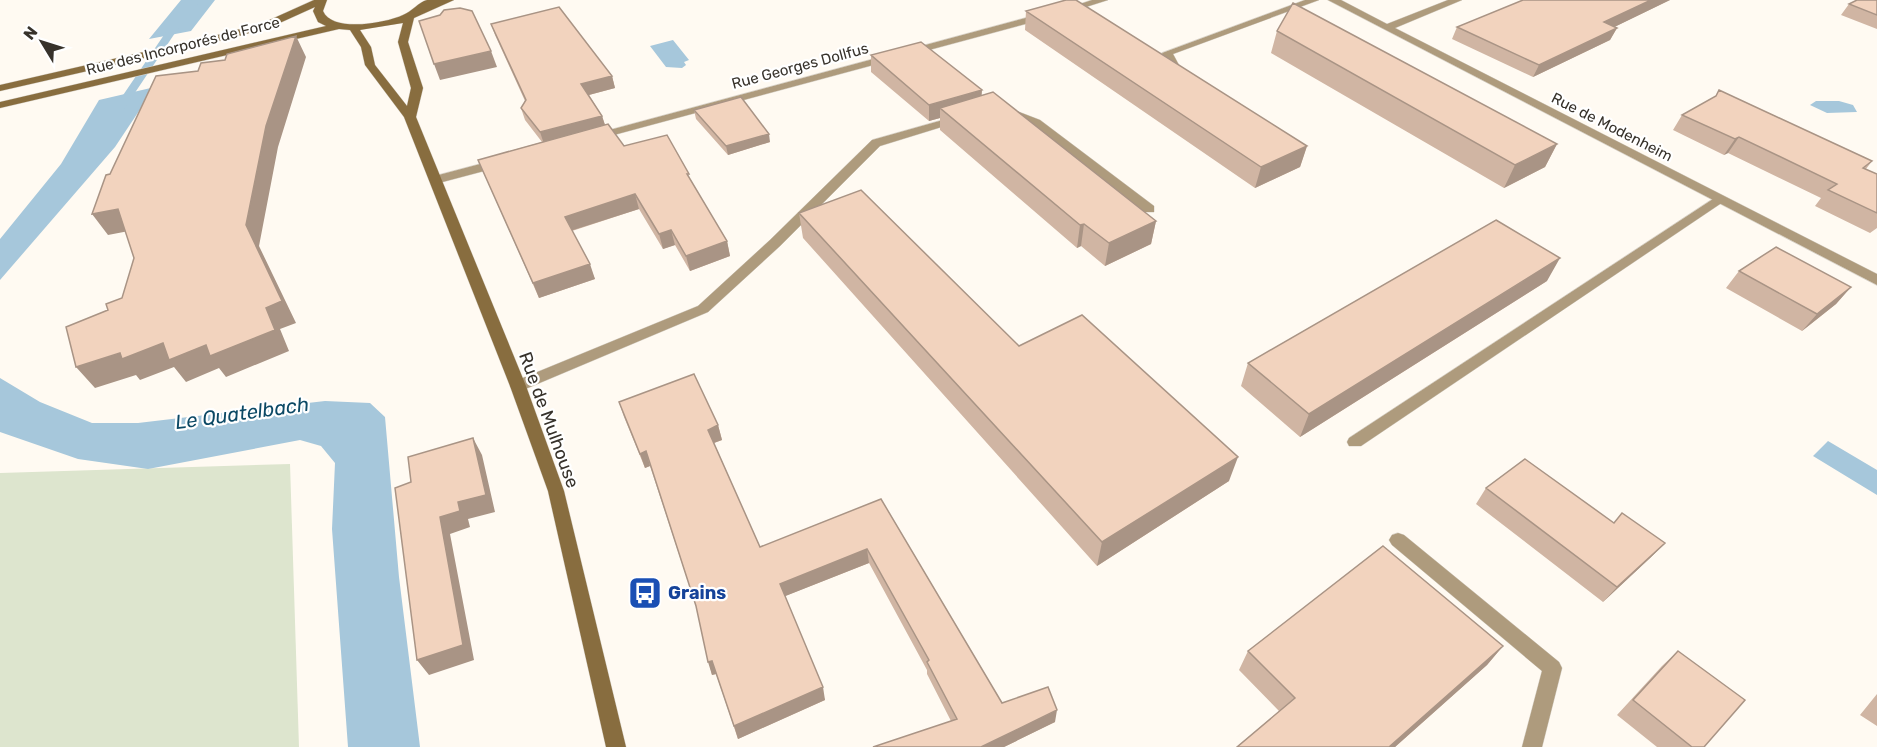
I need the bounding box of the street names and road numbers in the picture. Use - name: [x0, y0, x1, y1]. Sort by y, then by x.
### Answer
- street label: Rue des Incorporés de Force: [84, 13, 282, 79]
- street label: Rue Georges Dollfus: [730, 39, 871, 93]
- street label: Rue de Modenheim: [1548, 89, 1676, 165]
- street label: Rue de Mulhouse: [514, 349, 584, 491]

